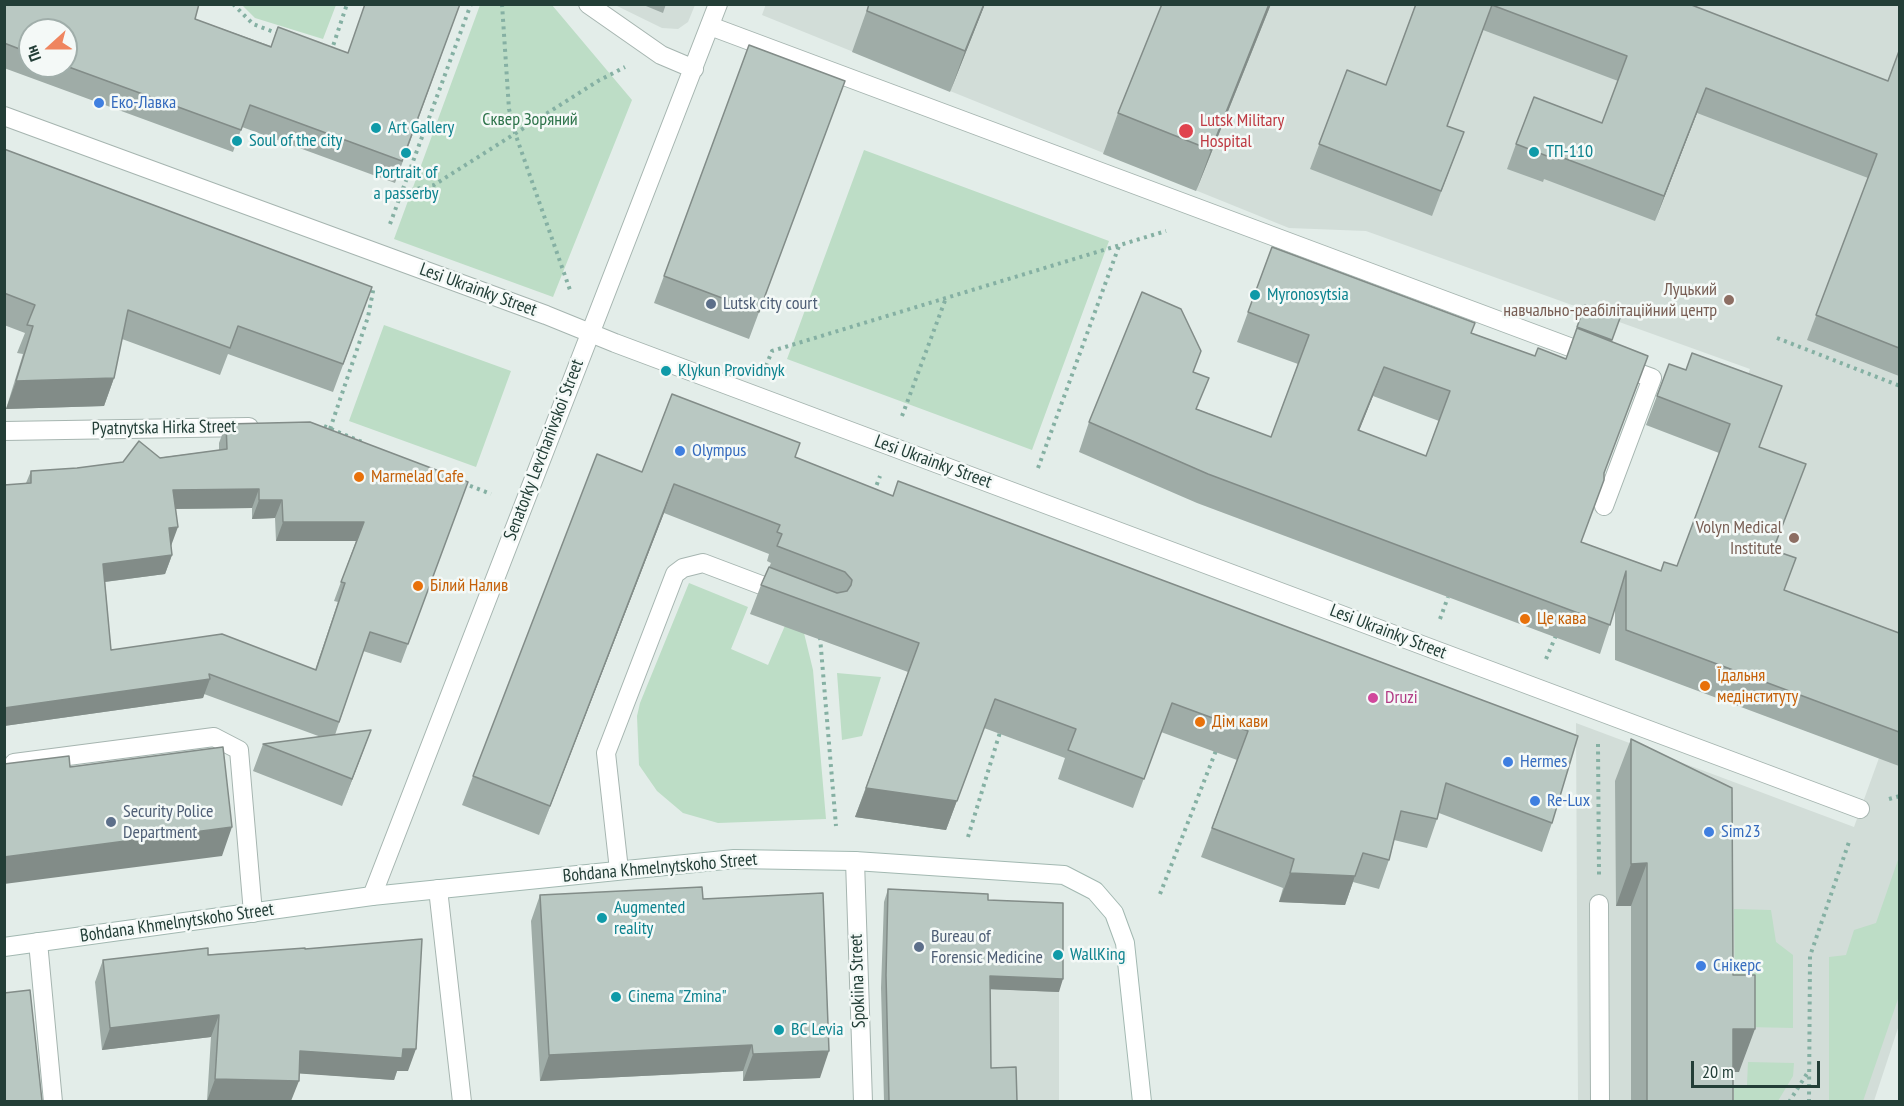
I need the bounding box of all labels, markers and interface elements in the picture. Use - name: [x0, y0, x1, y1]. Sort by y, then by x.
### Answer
- north arrow: [18, 18, 78, 78]
- text: Пн: [21, 43, 45, 65]
- place label: Еко-Лавка: [111, 92, 176, 114]
- marker: Еко-Лавка: [92, 96, 106, 110]
- park label: Сквер Зоряний: [482, 109, 578, 131]
- place label: Lutsk Military Hospital: [1200, 110, 1284, 152]
- place label: Art Gallery: [388, 117, 454, 139]
- marker: Art Gallery: [369, 121, 383, 135]
- marker: Lutsk Military Hospital: [1177, 122, 1195, 140]
- place label: Soul of the city: [249, 130, 342, 152]
- marker: Soul of the city: [230, 134, 244, 148]
- place label: ТП-110: [1546, 141, 1593, 163]
- marker: ТП-110: [1527, 145, 1541, 159]
- marker: Portrait of a passerby: [399, 146, 413, 160]
- place label: Portrait of a passerby: [374, 162, 438, 204]
- street label: Lesi Ukrainky Street: [416, 259, 540, 321]
- place label: Луцький навчально-реабілітаційний центр: [1503, 279, 1717, 322]
- place label: Myronosytsia: [1267, 284, 1349, 306]
- marker: Myronosytsia: [1248, 288, 1262, 302]
- place label: Lutsk city court: [723, 293, 818, 315]
- marker: Луцький навчально-реабілітаційний центр: [1722, 293, 1736, 307]
- marker: Lutsk city court: [704, 297, 718, 311]
- street label: Senatorky Levchanivskoi Street: [500, 356, 588, 544]
- place label: Klykun Providnyk: [678, 360, 785, 382]
- marker: Klykun Providnyk: [659, 364, 673, 378]
- street label: Pyatnytska Hirka Street: [92, 416, 236, 440]
- street label: Lesi Ukrainky Street: [871, 431, 995, 493]
- place label: Olympus: [692, 440, 746, 462]
- marker: Olympus: [673, 444, 687, 458]
- place label: Marmelad Cafe: [371, 466, 464, 488]
- marker: Marmelad Cafe: [352, 470, 366, 484]
- place label: Volyn Medical Institute: [1696, 517, 1782, 560]
- marker: Volyn Medical Institute: [1787, 531, 1801, 545]
- place label: Білий Налив: [430, 575, 508, 597]
- marker: Білий Налив: [411, 579, 425, 593]
- street label: Lesi Ukrainky Street: [1327, 600, 1449, 664]
- place label: Це кава: [1537, 608, 1586, 630]
- marker: Це кава: [1518, 612, 1532, 626]
- place label: Їдальня медінституту: [1717, 665, 1798, 708]
- marker: Їдальня медінституту: [1698, 679, 1712, 693]
- place label: Druzi: [1385, 687, 1418, 709]
- marker: Druzi: [1366, 691, 1380, 705]
- place label: Дім кави: [1212, 711, 1268, 733]
- marker: Дім кави: [1193, 715, 1207, 729]
- place label: Hermes: [1520, 751, 1567, 773]
- marker: Hermes: [1501, 755, 1515, 769]
- place label: Re-Lux: [1547, 790, 1590, 812]
- marker: Re-Lux: [1528, 794, 1542, 808]
- place label: Security Police Department: [123, 801, 213, 844]
- marker: Security Police Department: [104, 815, 118, 829]
- place label: Sim23: [1721, 821, 1761, 843]
- marker: Sim23: [1702, 825, 1716, 839]
- street label: Bohdana Khmelnytskoho Street: [562, 849, 758, 887]
- place label: Augmented reality: [614, 897, 685, 940]
- street label: Bohdana Khmelnytskoho Street: [79, 899, 275, 947]
- marker: Augmented reality: [595, 911, 609, 925]
- place label: Bureau of Forensic Medicine: [931, 926, 1043, 968]
- street label: Spokiina Street: [846, 934, 870, 1028]
- marker: Bureau of Forensic Medicine: [912, 940, 926, 954]
- place label: WallKing: [1070, 944, 1126, 966]
- marker: WallKing: [1051, 948, 1065, 962]
- place label: Снікерс: [1713, 955, 1761, 977]
- marker: Снікерс: [1694, 959, 1708, 973]
- place label: Cinema "Zmina": [628, 986, 727, 1008]
- marker: Cinema "Zmina": [609, 990, 623, 1004]
- place label: BC Levia: [791, 1019, 843, 1041]
- marker: BC Levia: [772, 1023, 786, 1037]
- scale bar: [1694, 1049, 1823, 1087]
- text: 20 m: [1702, 1060, 1734, 1083]

